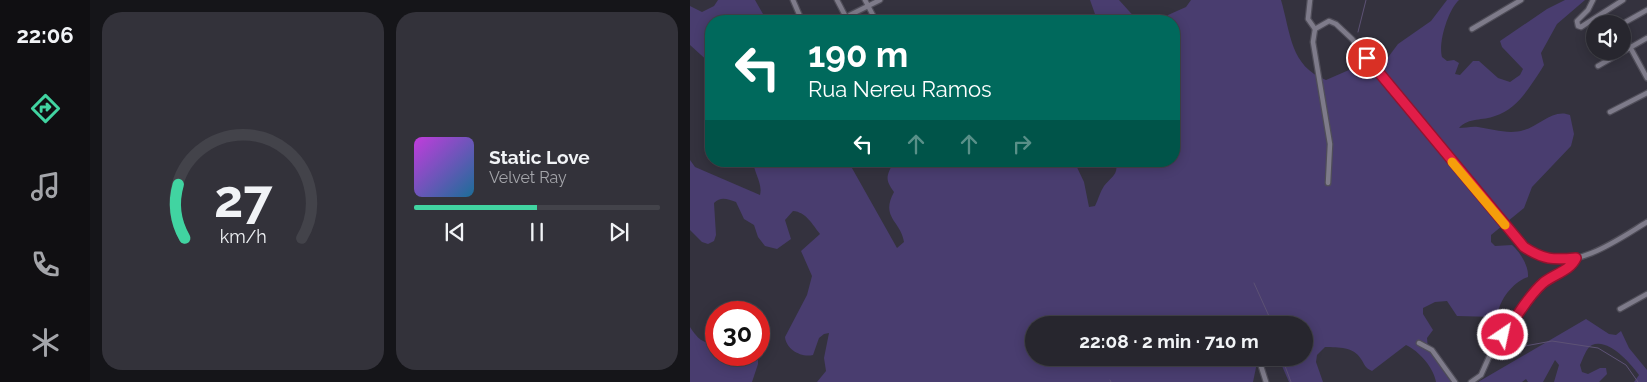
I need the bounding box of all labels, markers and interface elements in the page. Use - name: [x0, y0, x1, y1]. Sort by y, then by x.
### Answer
- map controls: [1586, 15, 1631, 60]
- button: sound: [1586, 15, 1631, 60]
- text: 22:06: [16, 22, 74, 48]
- text: 190 m: [808, 34, 908, 75]
- icon: left: [725, 35, 790, 100]
- pin: [1346, 37, 1388, 79]
- icon: arrive: [1353, 44, 1381, 72]
- text: Rua Nereu Ramos: [808, 76, 992, 102]
- icon: directions: [28, 91, 63, 126]
- icon: left: [849, 130, 877, 158]
- icon: ahead: [902, 130, 930, 158]
- icon: ahead: [955, 130, 983, 158]
- icon: right: [1008, 130, 1036, 158]
- text: Static Love: [489, 146, 590, 168]
- text: 27: [214, 168, 273, 229]
- text: Velvet Ray: [489, 168, 567, 187]
- icon: music: [28, 169, 63, 204]
- icon: previous: [441, 218, 469, 246]
- icon: pause: [523, 218, 551, 246]
- icon: next: [605, 218, 633, 246]
- text: km/h: [219, 226, 267, 247]
- icon: phone: [28, 247, 63, 282]
- speed limit sign: 30: [705, 301, 770, 366]
- position arrow: [1476, 308, 1528, 360]
- icon: climate: [28, 325, 63, 360]
- text: 22:08 · 2 min · 710 m: [1079, 330, 1259, 352]

